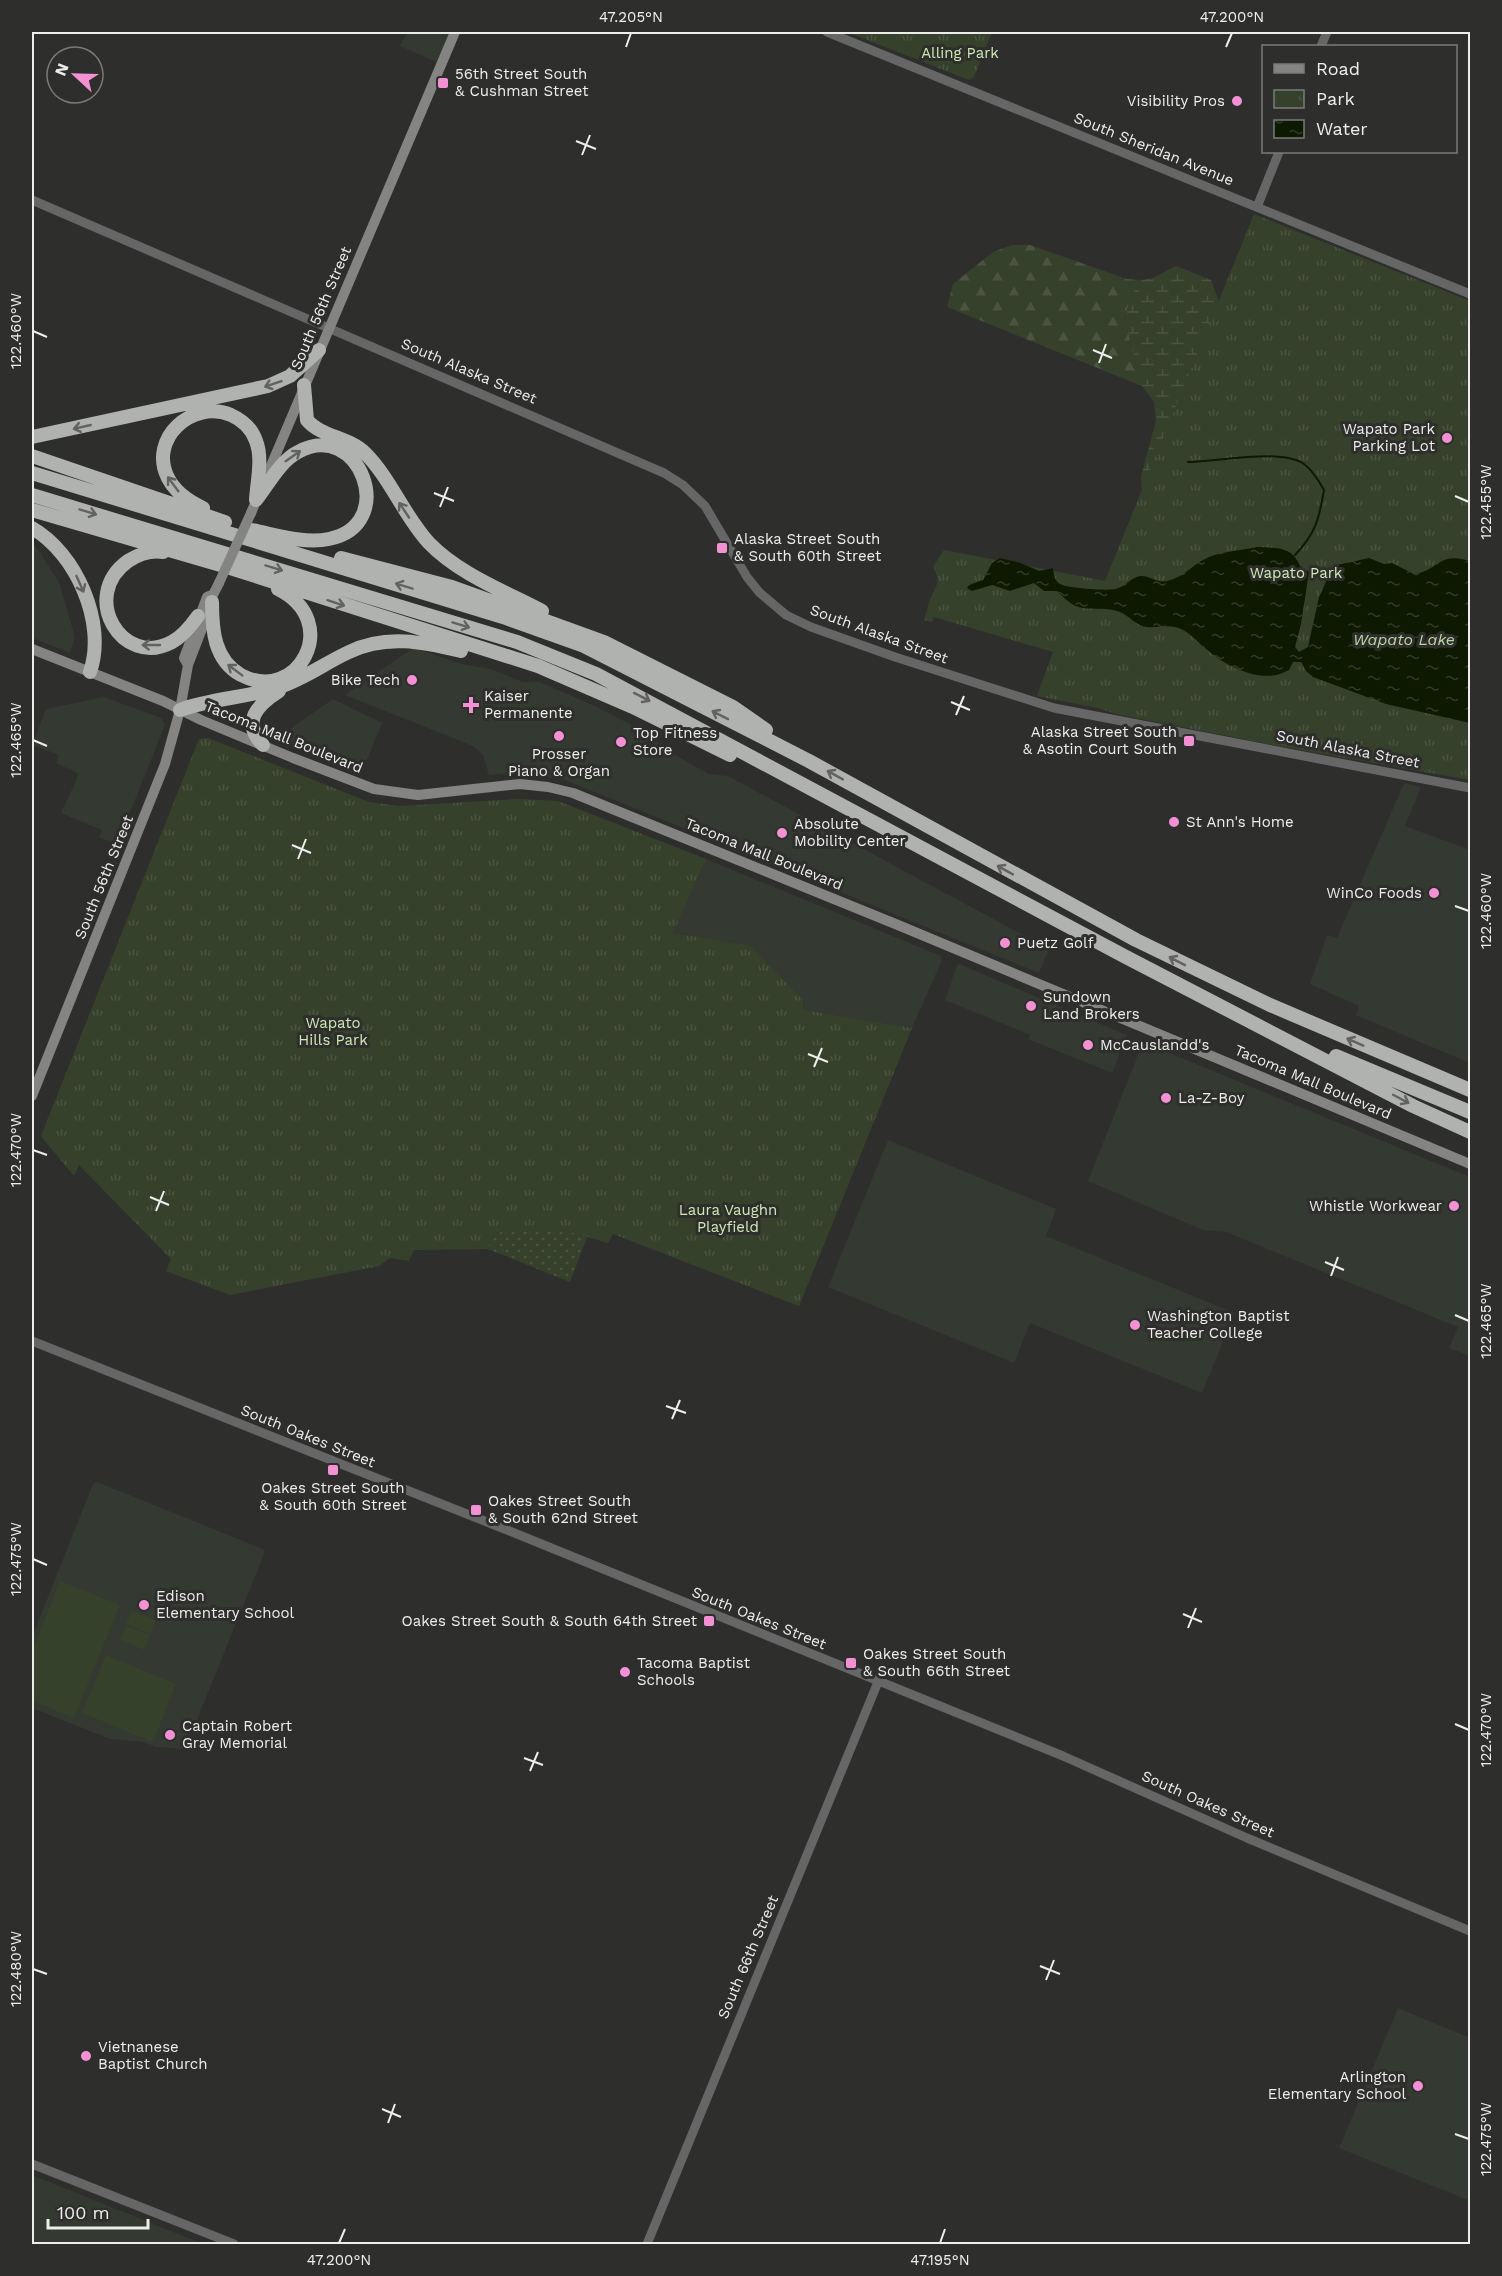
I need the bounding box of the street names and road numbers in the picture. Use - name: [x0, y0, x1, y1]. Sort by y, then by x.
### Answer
- street label: South Sheridan Avenue: [1071, 109, 1237, 189]
- street label: South 56th Street: [287, 243, 355, 372]
- street label: South Alaska Street: [398, 334, 540, 408]
- street label: South Alaska Street: [808, 601, 951, 668]
- street label: Tacoma Mall Boulevard: [203, 697, 365, 777]
- street label: South Alaska Street: [1275, 726, 1422, 772]
- street label: South 56th Street: [71, 812, 137, 942]
- street label: Tacoma Mall Boulevard: [683, 814, 845, 894]
- street label: Tacoma Mall Boulevard: [1232, 1041, 1394, 1123]
- street label: South Oakes Street: [238, 1401, 378, 1471]
- street label: South Oakes Street: [689, 1583, 829, 1653]
- street label: South Oakes Street: [1139, 1767, 1278, 1842]
- street label: South 66th Street: [714, 1892, 782, 2022]

